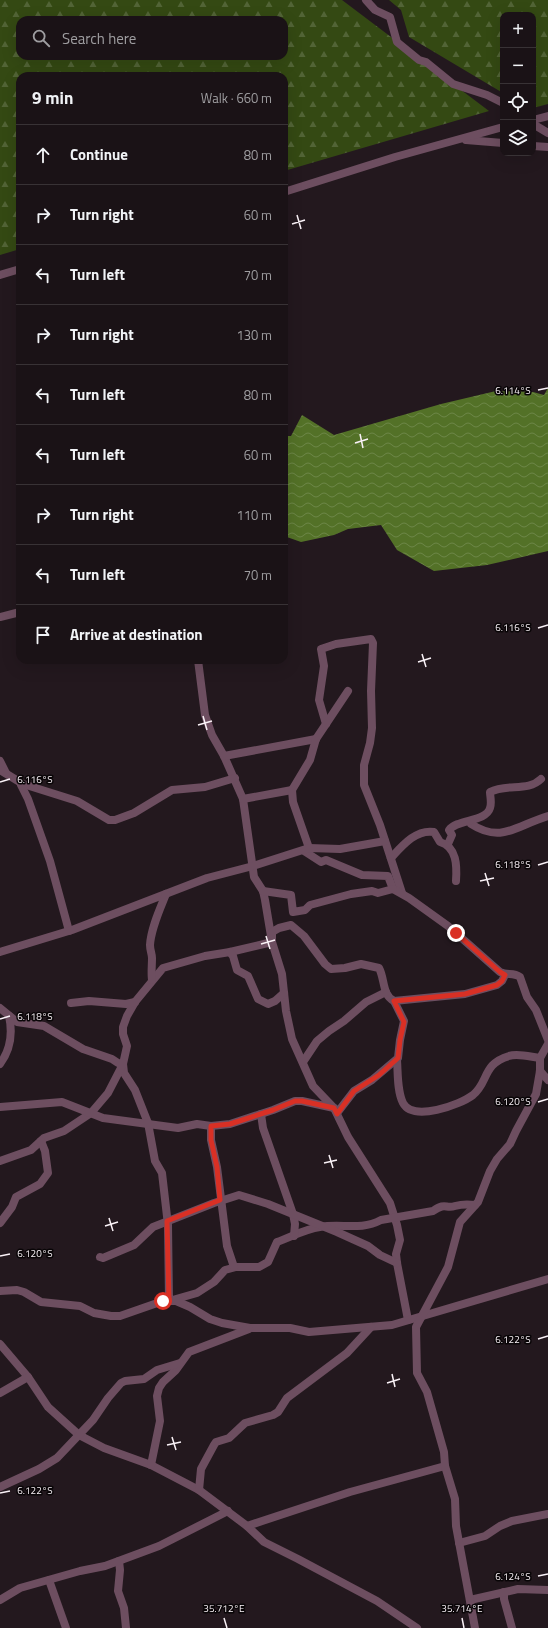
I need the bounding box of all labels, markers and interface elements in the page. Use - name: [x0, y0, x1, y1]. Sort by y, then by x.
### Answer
- map controls: [500, 12, 536, 156]
- button: +: [500, 12, 536, 48]
- search box: [16, 16, 288, 60]
- icon: search: [30, 27, 52, 49]
- text: Search here: [62, 27, 136, 50]
- button: −: [500, 48, 536, 84]
- button: locate: [500, 84, 536, 120]
- text: 9 min: [32, 85, 73, 111]
- text: Walk · 660 m: [201, 88, 272, 108]
- button: layers: [500, 120, 536, 156]
- text: Continue: [70, 143, 128, 166]
- icon: ahead: [32, 144, 54, 166]
- text: 80 m: [244, 145, 272, 165]
- text: Turn right: [70, 203, 134, 226]
- icon: right: [32, 204, 54, 226]
- text: 60 m: [244, 205, 272, 225]
- text: Turn left: [70, 263, 125, 286]
- icon: left: [32, 264, 54, 286]
- text: 70 m: [244, 265, 272, 285]
- text: Turn right: [70, 323, 134, 346]
- icon: right: [32, 324, 54, 346]
- text: 130 m: [236, 325, 272, 345]
- text: Turn left: [70, 383, 125, 406]
- text: 6.114°S: [495, 383, 531, 398]
- icon: left: [32, 384, 54, 406]
- text: 80 m: [244, 385, 272, 405]
- text: Turn left: [70, 443, 125, 466]
- icon: left: [32, 444, 54, 466]
- text: 60 m: [244, 445, 272, 465]
- text: Turn right: [70, 503, 134, 526]
- icon: right: [32, 504, 54, 526]
- text: 110 m: [236, 505, 272, 525]
- text: Turn left: [70, 563, 125, 586]
- icon: left: [32, 564, 54, 586]
- text: 70 m: [244, 565, 272, 585]
- text: 6.116°S: [495, 620, 531, 635]
- text: Arrive at destination: [70, 623, 203, 646]
- icon: arrive: [32, 624, 54, 646]
- text: 6.116°S: [17, 772, 53, 787]
- text: 6.118°S: [495, 857, 531, 872]
- route end: [447, 924, 465, 942]
- text: 6.118°S: [17, 1009, 53, 1024]
- text: 6.120°S: [495, 1094, 531, 1109]
- text: 6.120°S: [17, 1246, 53, 1261]
- route start: [154, 1292, 172, 1310]
- text: 6.122°S: [495, 1332, 531, 1347]
- text: 6.122°S: [17, 1483, 53, 1498]
- text: 6.124°S: [495, 1569, 531, 1584]
- text: 35.712°E: [203, 1601, 245, 1616]
- text: 35.714°E: [441, 1601, 483, 1616]

